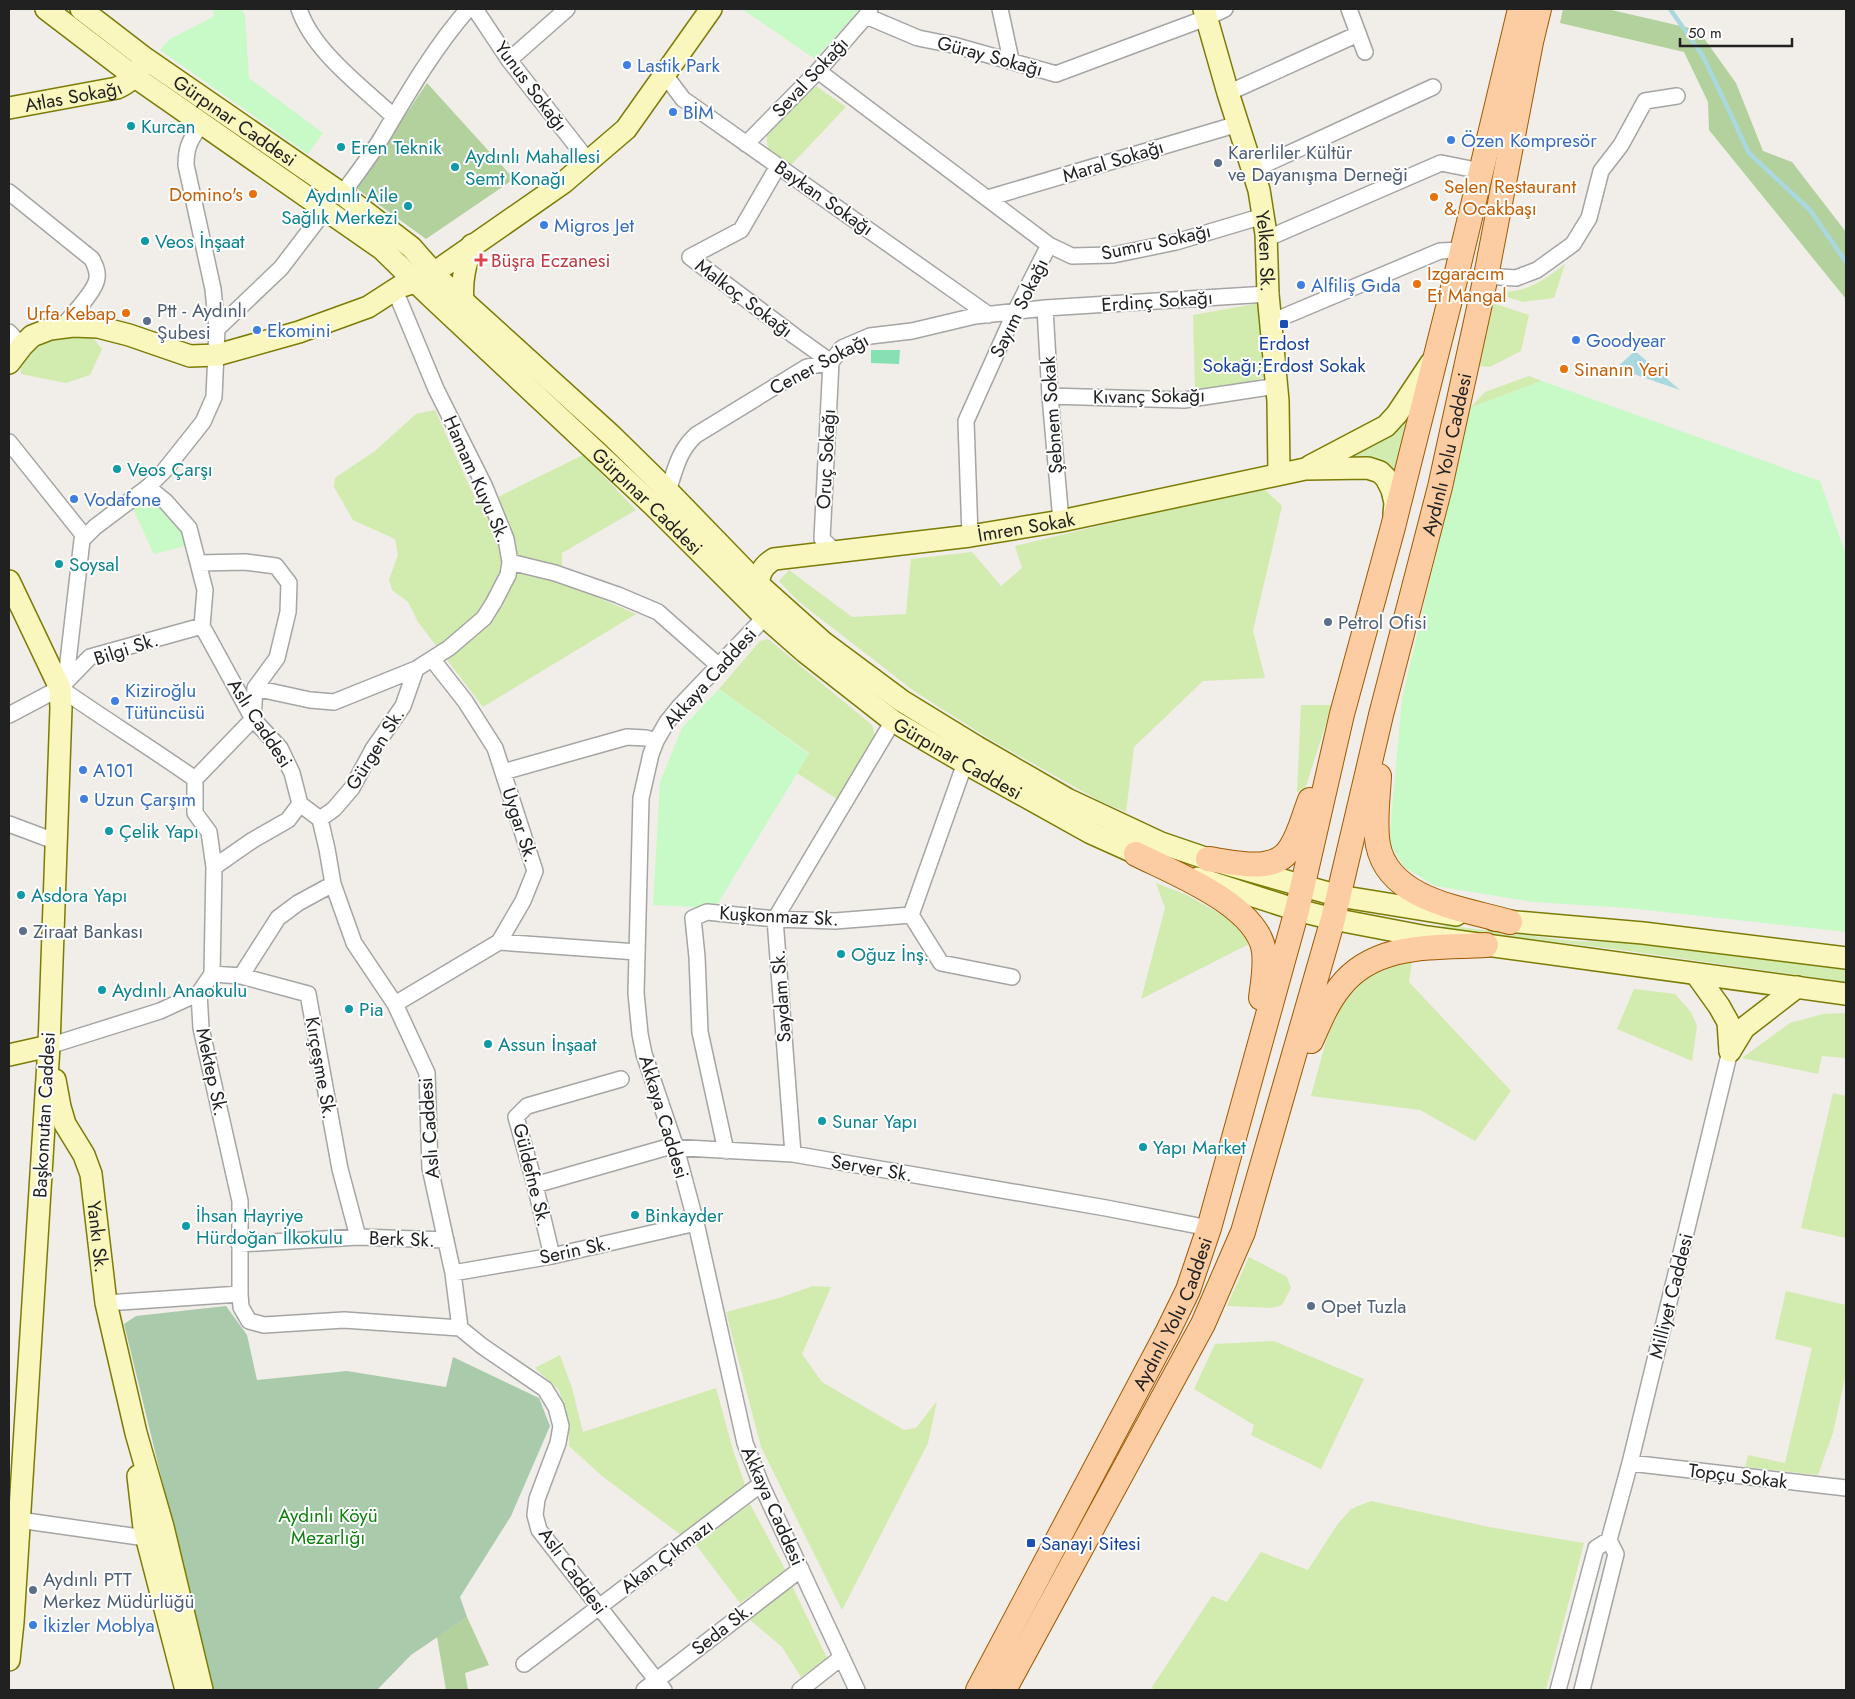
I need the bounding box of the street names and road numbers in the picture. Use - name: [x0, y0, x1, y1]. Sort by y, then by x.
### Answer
- street label: Güray Sokağı: [934, 29, 1046, 83]
- street label: Seval Sokağı: [765, 31, 855, 123]
- street label: Yunus Sokağı: [488, 35, 574, 137]
- street label: Gürpınar Caddesi: [168, 68, 302, 172]
- street label: Atlas Sokağı: [22, 74, 127, 118]
- street label: Maral Sokağı: [1059, 133, 1167, 189]
- street label: Baykan Sokağı: [769, 154, 879, 242]
- street label: Yelken Sk.: [1249, 209, 1281, 292]
- street label: Sumru Sokağı: [1099, 217, 1213, 267]
- street label: Malkoç Sokağı: [689, 252, 799, 344]
- street label: Sayım Sokağı: [983, 254, 1055, 362]
- street label: Erdinç Sokağı: [1100, 284, 1214, 318]
- street label: Cener Sokağı: [765, 327, 873, 401]
- street label: Şebnem Sokak: [1034, 355, 1070, 475]
- street label: Aydınlı Yolu Caddesi: [1414, 370, 1478, 539]
- street label: Kıvanç Sokağı: [1093, 382, 1205, 410]
- street label: Oruç Sokağı: [810, 408, 842, 510]
- street label: Hamam Kuyu Sk.: [437, 411, 517, 547]
- street label: Gürpınar Caddesi: [586, 441, 709, 561]
- street label: İmren Sokak: [976, 505, 1078, 548]
- street label: Akkaya Caddesi: [657, 622, 763, 734]
- street label: Bilgi Sk.: [90, 626, 162, 672]
- street label: Aslı Caddesi: [221, 673, 299, 773]
- street label: Gürgen Sk.: [339, 703, 411, 795]
- street label: Gürpınar Caddesi: [888, 711, 1027, 806]
- street label: Uygar Sk.: [495, 784, 545, 866]
- street label: Kuşkonmaz Sk.: [719, 899, 839, 933]
- street label: Saydam Sk.: [764, 948, 798, 1044]
- street label: Kırçeşme Sk.: [299, 1015, 343, 1121]
- street label: Mektep Sk.: [189, 1025, 235, 1119]
- street label: Başkomutan Caddesi: [26, 1031, 62, 1199]
- street label: Akkaya Caddesi: [632, 1052, 696, 1182]
- street label: Aslı Caddesi: [412, 1076, 446, 1180]
- street label: Güldefne Sk.: [506, 1120, 558, 1230]
- street label: Server Sk.: [829, 1148, 915, 1188]
- street label: Yankı Sk.: [81, 1199, 116, 1274]
- street label: Berk Sk.: [369, 1224, 435, 1254]
- street label: Serin Sk.: [537, 1229, 613, 1271]
- street label: Milliyet Caddesi: [1642, 1230, 1700, 1362]
- street label: Aydınlı Yolu Caddesi: [1126, 1233, 1219, 1395]
- street label: Akkaya Caddesi: [735, 1442, 811, 1570]
- street label: Topçu Sokak: [1687, 1457, 1790, 1496]
- street label: Akan Çıkmazı: [615, 1512, 719, 1600]
- street label: Aslı Caddesi: [532, 1522, 614, 1620]
- street label: Seda Sk.: [686, 1597, 758, 1661]

